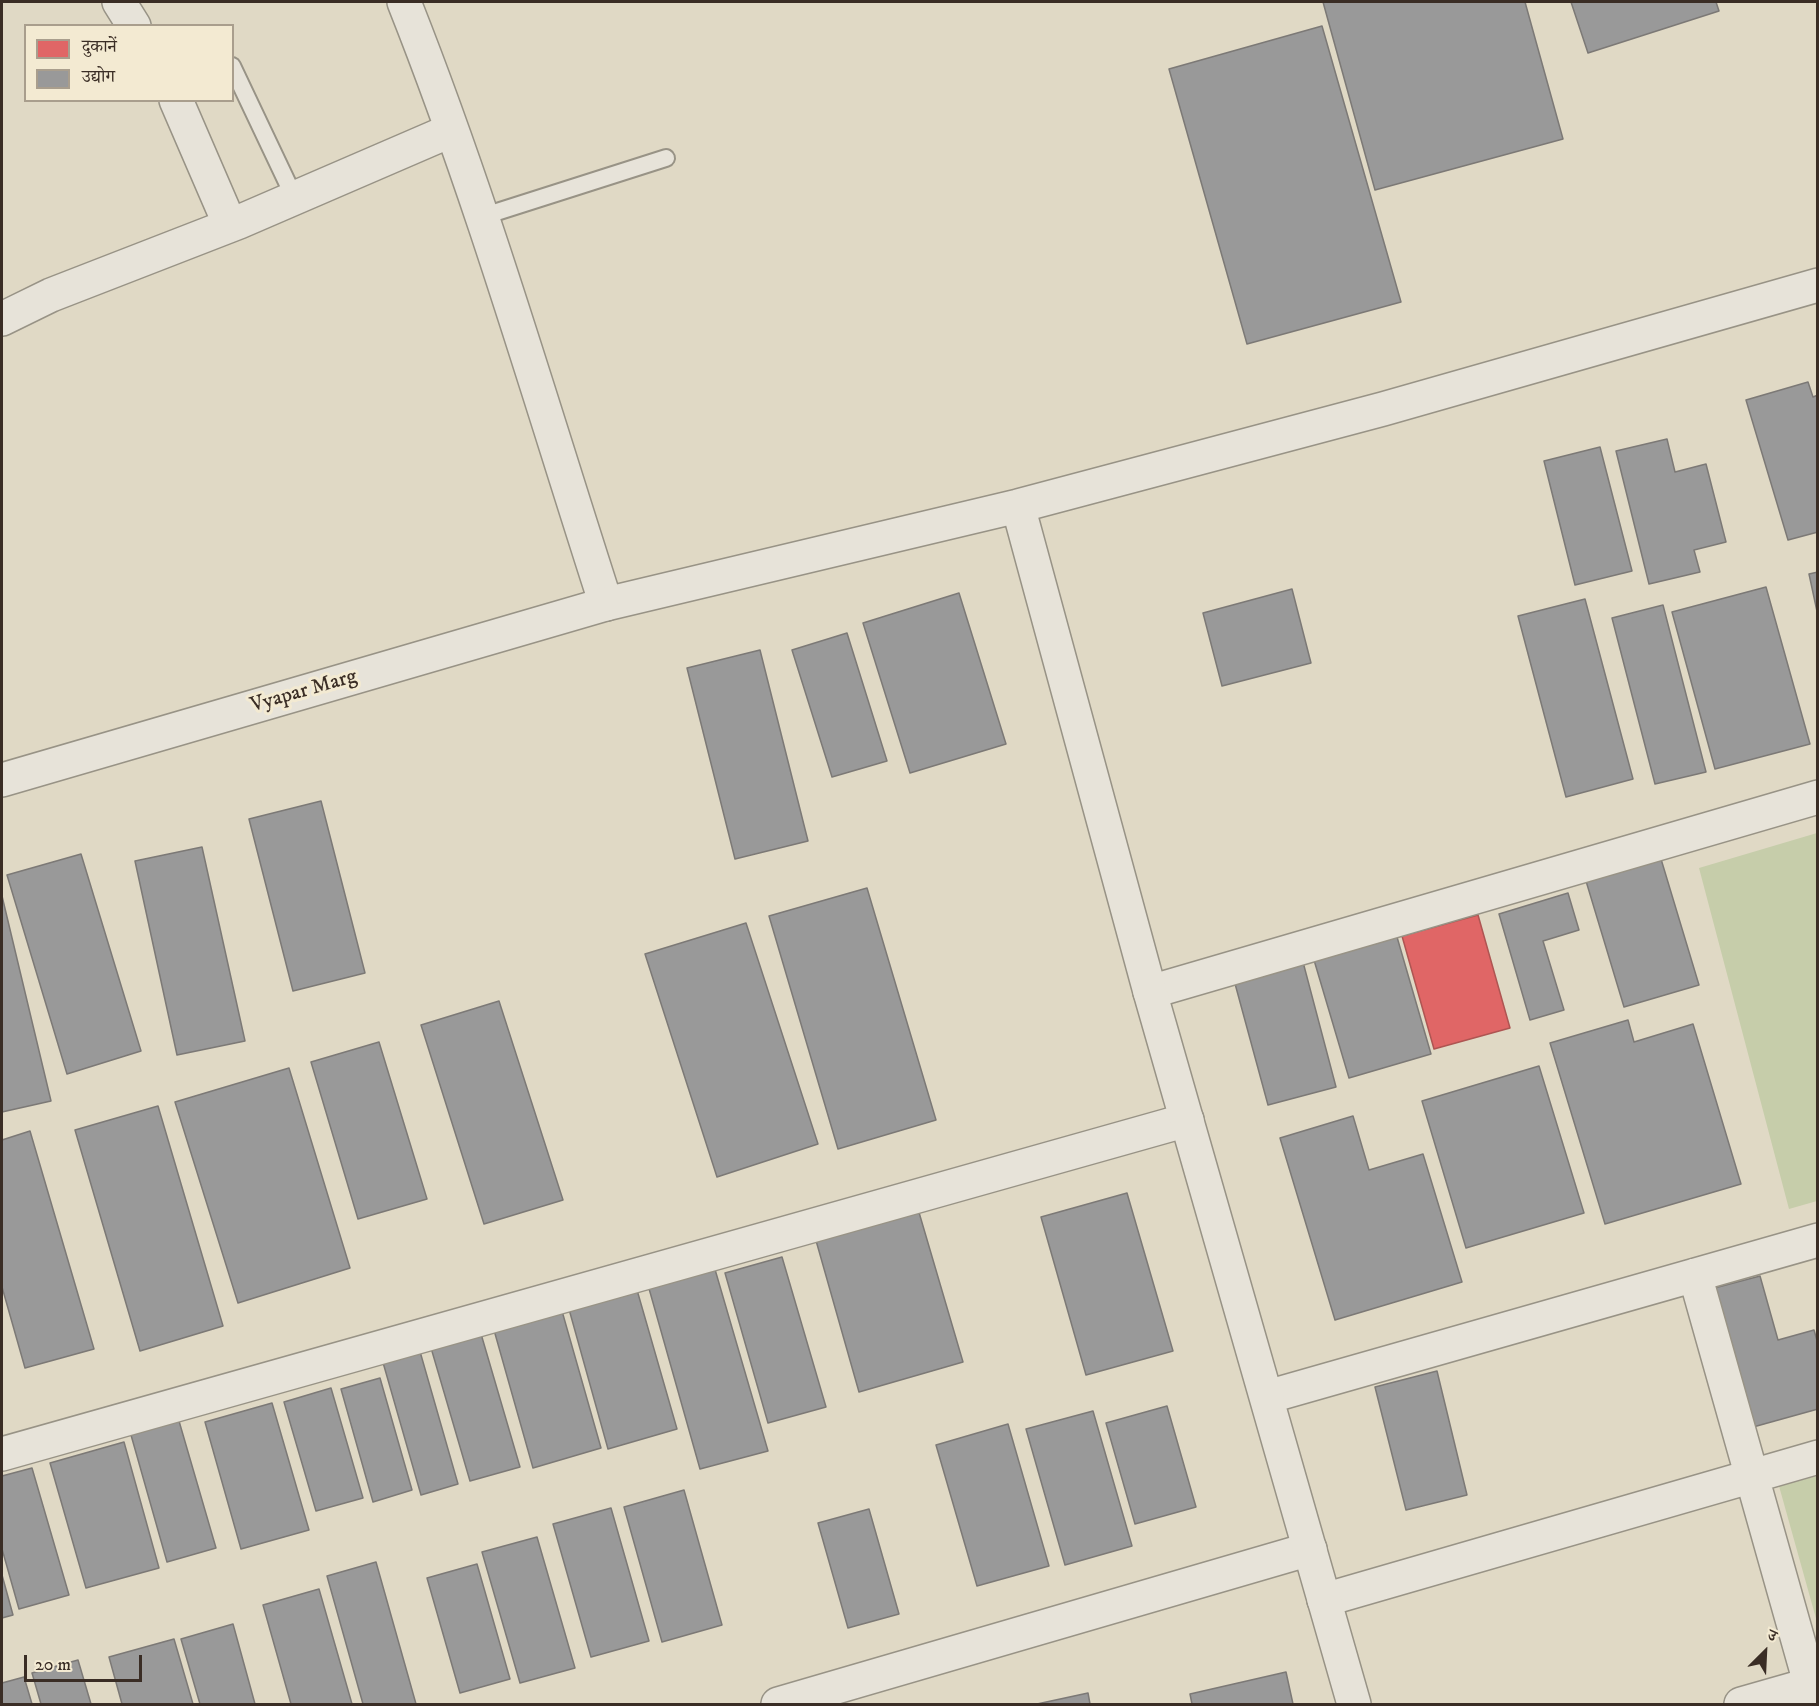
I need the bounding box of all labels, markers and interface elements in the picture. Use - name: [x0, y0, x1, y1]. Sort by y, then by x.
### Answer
- legend: [24, 24, 234, 102]
- text: दुकानें: [82, 36, 117, 58]
- text: उद्योग: [82, 66, 115, 88]
- street label: Vyapar Marg: [248, 665, 360, 719]
- north arrow: [1735, 1622, 1795, 1682]
- text: उ: [1765, 1625, 1780, 1646]
- scale bar: [27, 1643, 146, 1681]
- text: 20 m: [35, 1654, 71, 1676]

